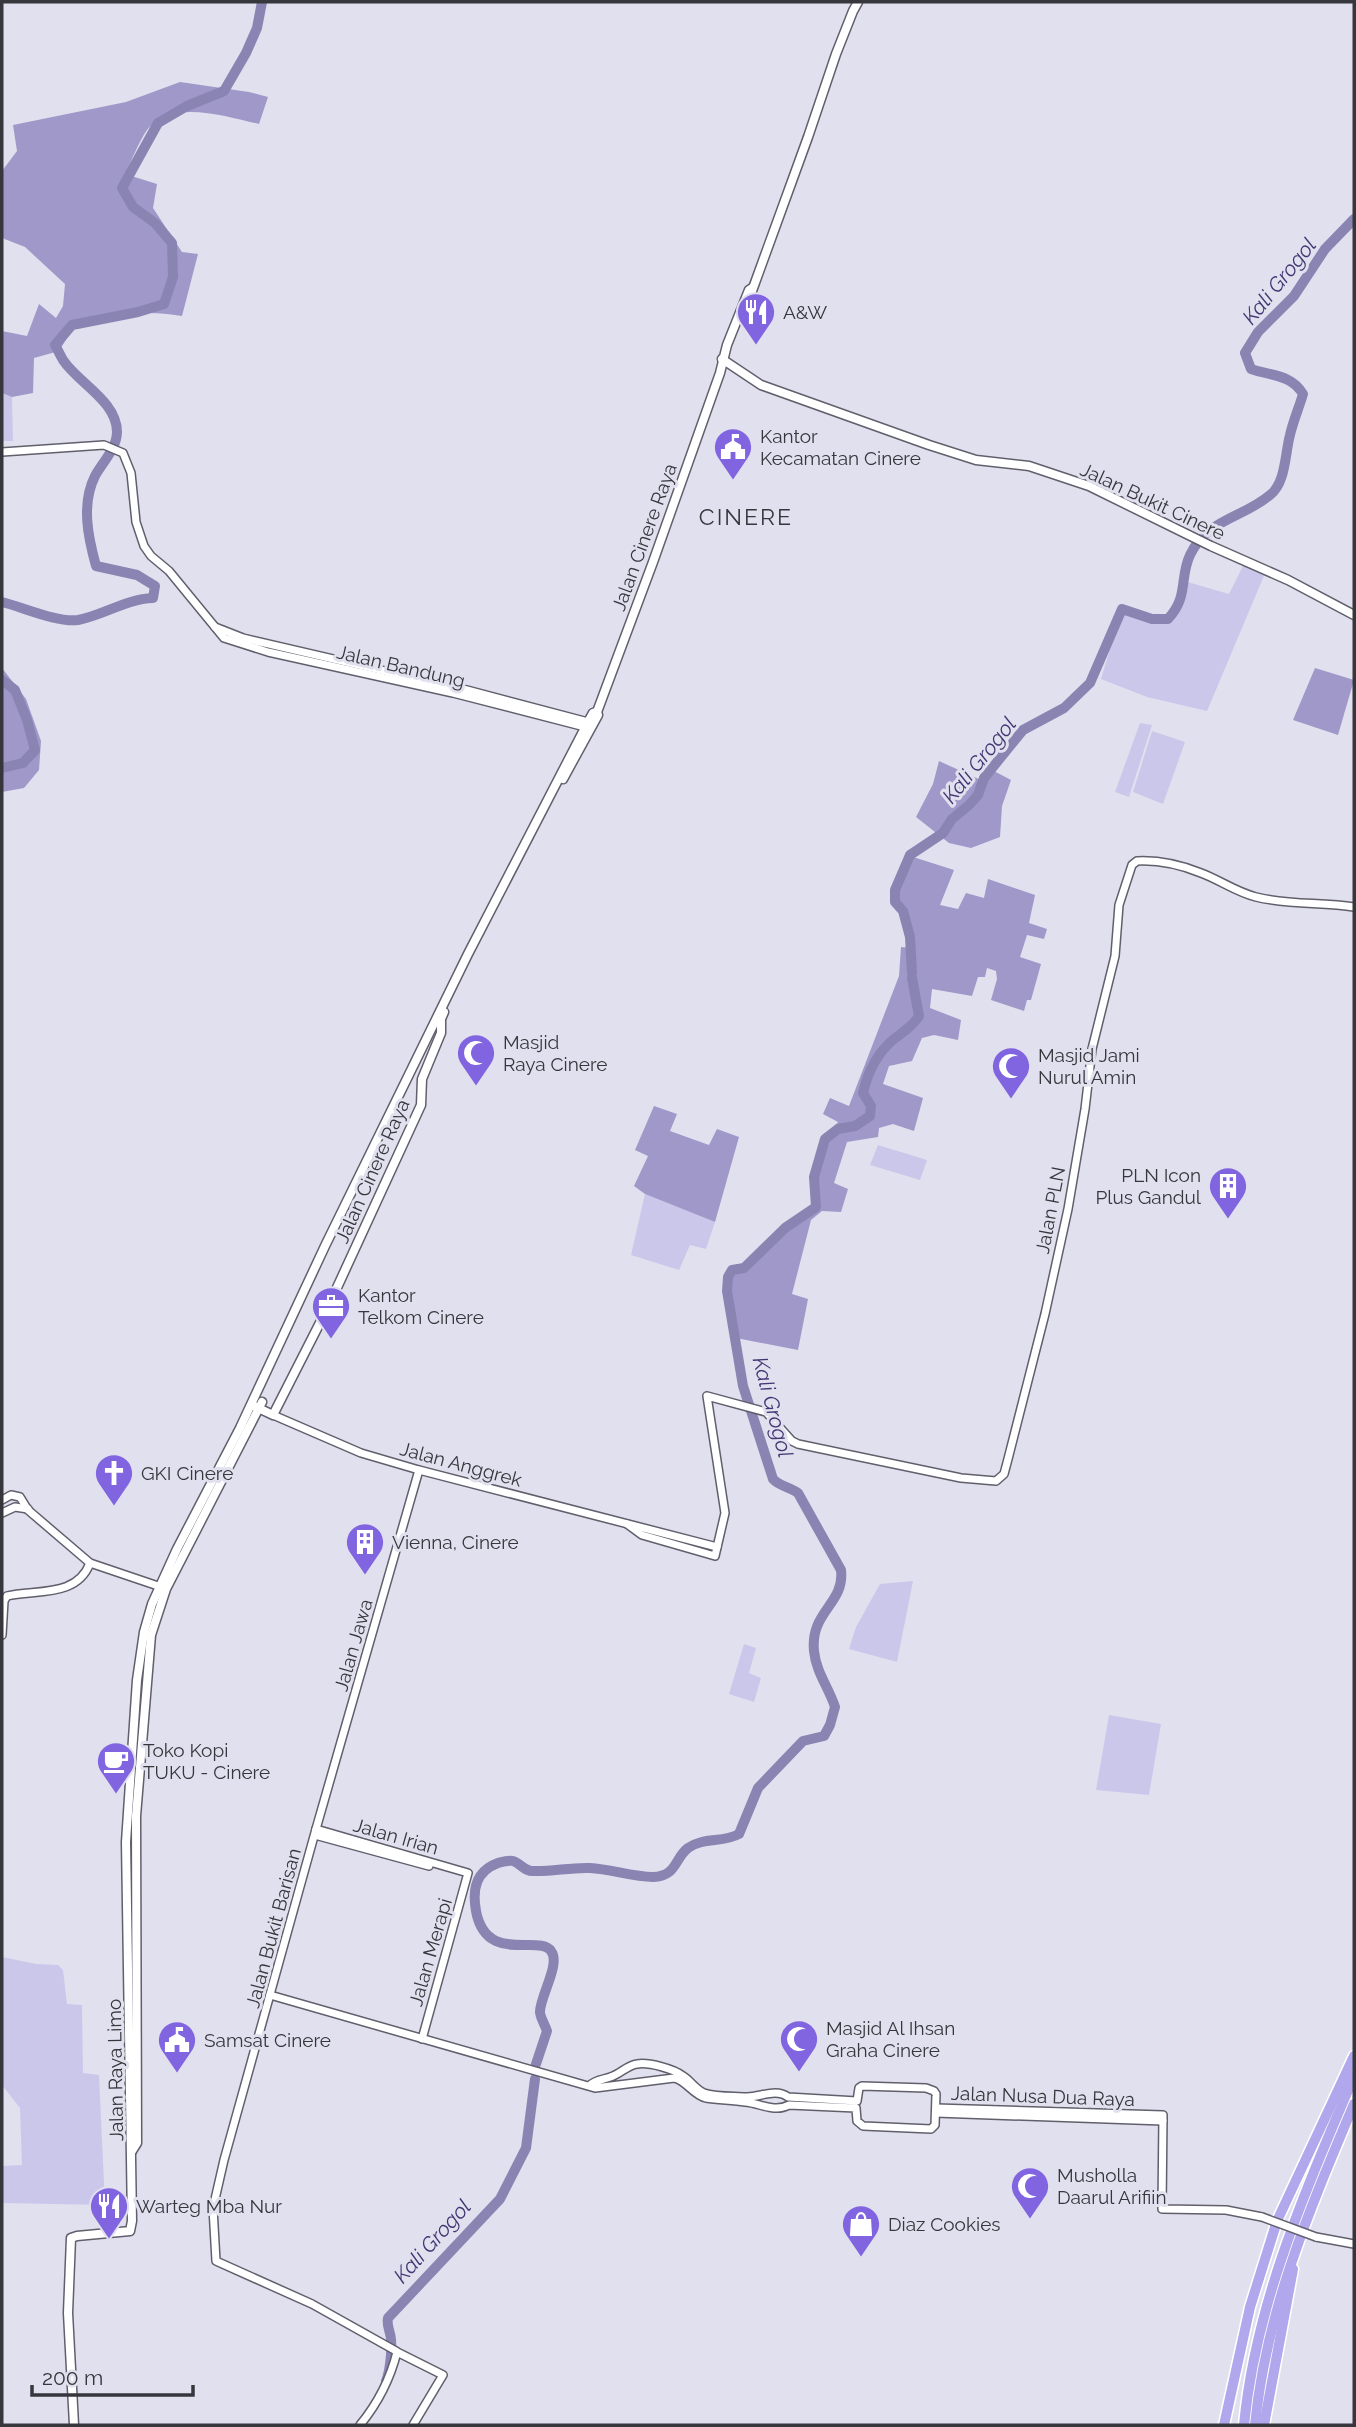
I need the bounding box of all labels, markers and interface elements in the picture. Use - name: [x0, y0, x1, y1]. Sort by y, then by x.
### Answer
- water label: Kali Grogol: [1237, 233, 1321, 329]
- restaurant icon: A&W: [735, 291, 777, 346]
- place label: A&W: [783, 301, 827, 323]
- place label: Kantor Kecamatan Cinere: [760, 425, 921, 469]
- public building icon: Kantor Kecamatan Cinere: [712, 426, 754, 481]
- street label: Jalan Bukit Cinere: [1077, 458, 1229, 544]
- street label: Jalan Cinere Raya: [607, 460, 681, 614]
- district label: CINERE: [699, 503, 793, 530]
- street label: Jalan Bandung: [335, 641, 467, 691]
- water label: Kali Grogol: [937, 712, 1021, 808]
- place label: Masjid Raya Cinere: [503, 1031, 607, 1075]
- mosque icon: Masjid Raya Cinere: [455, 1032, 497, 1087]
- place label: Masjid Jami Nurul Amin: [1038, 1044, 1140, 1088]
- mosque icon: Masjid Jami Nurul Amin: [990, 1045, 1032, 1100]
- street label: Jalan Cinere Raya: [330, 1096, 414, 1246]
- place label: PLN Icon Plus Gandul: [1095, 1164, 1202, 1208]
- street label: Jalan PLN: [1031, 1165, 1069, 1255]
- building icon: PLN Icon Plus Gandul: [1207, 1165, 1249, 1220]
- place label: Kantor Telkom Cinere: [358, 1284, 484, 1328]
- office icon: Kantor Telkom Cinere: [310, 1285, 352, 1340]
- water label: Kali Grogol: [748, 1354, 798, 1460]
- street label: Jalan Anggrek: [398, 1437, 524, 1491]
- church icon: GKI Cinere: [93, 1452, 135, 1507]
- place label: GKI Cinere: [141, 1462, 233, 1484]
- building icon: Vienna, Cinere: [344, 1521, 386, 1576]
- place label: Vienna, Cinere: [392, 1531, 519, 1553]
- street label: Jalan Jawa: [329, 1596, 377, 1694]
- place label: Toko Kopi TUKU - Cinere: [143, 1739, 270, 1783]
- cafe icon: Toko Kopi TUKU - Cinere: [95, 1740, 137, 1795]
- street label: Jalan Irian: [351, 1813, 441, 1859]
- street label: Jalan Bukit Barisan: [241, 1846, 305, 2010]
- street label: Jalan Merapi: [404, 1895, 456, 2009]
- street label: Jalan Raya Limo: [103, 1999, 127, 2141]
- place label: Masjid Al Ihsan Graha Cinere: [826, 2017, 955, 2061]
- mosque icon: Masjid Al Ihsan Graha Cinere: [778, 2018, 820, 2073]
- public building icon: Samsat Cinere: [156, 2019, 198, 2074]
- place label: Samsat Cinere: [204, 2029, 331, 2051]
- street label: Jalan Nusa Dua Raya: [951, 2082, 1135, 2110]
- place label: Musholla Daarul Arifiin: [1057, 2164, 1166, 2208]
- mosque icon: Musholla Daarul Arifiin: [1009, 2165, 1051, 2220]
- restaurant icon: Warteg Mba Nur: [88, 2185, 130, 2240]
- water label: Kali Grogol: [388, 2194, 476, 2288]
- place label: Warteg Mba Nur: [136, 2195, 282, 2217]
- shop icon: Diaz Cookies: [840, 2203, 882, 2258]
- place label: Diaz Cookies: [888, 2213, 1000, 2235]
- scale bar: [32, 2354, 192, 2398]
- text: 200 m: [42, 2365, 103, 2390]

